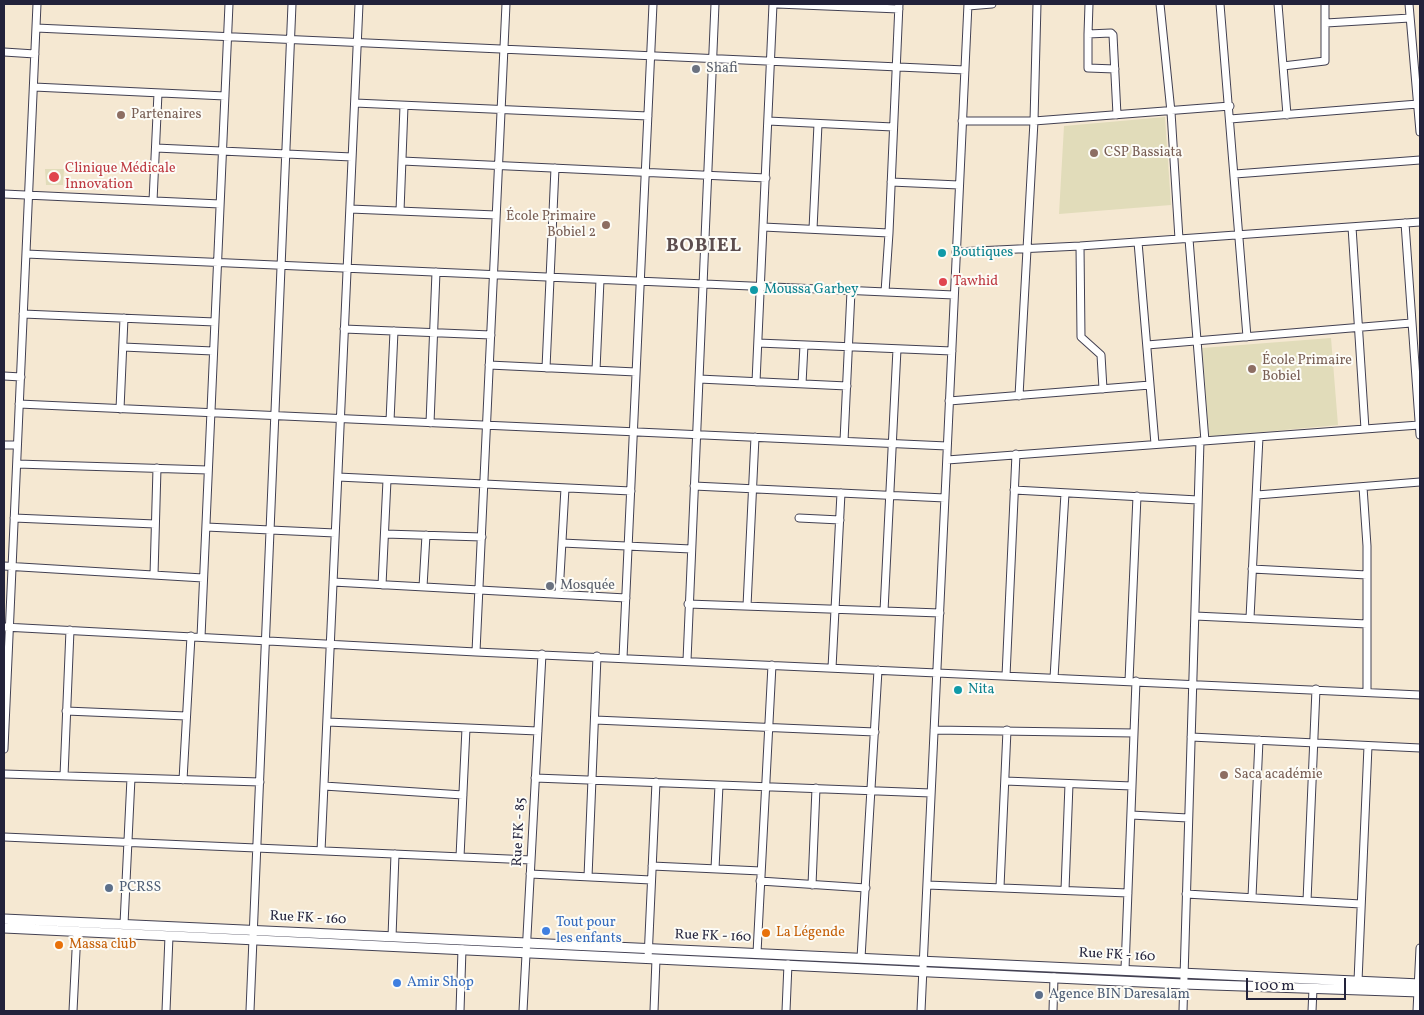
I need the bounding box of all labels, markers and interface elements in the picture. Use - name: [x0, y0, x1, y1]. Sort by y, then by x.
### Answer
- place label: Shafi: [706, 61, 738, 77]
- marker: Shafi: [690, 63, 702, 75]
- place label: Partenaires: [131, 107, 201, 123]
- marker: Partenaires: [115, 109, 127, 121]
- place label: CSP Bassiata: [1104, 145, 1182, 161]
- marker: CSP Bassiata: [1088, 147, 1100, 159]
- place label: Clinique Médicale Innovation: [65, 161, 176, 193]
- marker: Clinique Médicale Innovation: [47, 170, 61, 184]
- place label: École Primaire Bobiel 2: [506, 209, 596, 242]
- marker: École Primaire Bobiel 2: [600, 219, 612, 231]
- district label: BOBIEL: [665, 237, 743, 259]
- place label: Boutiques: [952, 245, 1013, 261]
- marker: Boutiques: [936, 247, 948, 259]
- place label: Tawhid: [953, 274, 998, 290]
- marker: Tawhid: [937, 276, 949, 288]
- place label: Moussa Garbey: [764, 282, 859, 298]
- marker: Moussa Garbey: [748, 284, 760, 296]
- place label: École Primaire Bobiel: [1262, 353, 1352, 386]
- marker: École Primaire Bobiel: [1246, 363, 1258, 375]
- place label: Mosquée: [560, 578, 615, 594]
- marker: Mosquée: [544, 580, 556, 592]
- place label: Nita: [968, 682, 994, 698]
- marker: Nita: [952, 684, 964, 696]
- place label: Saca académie: [1234, 767, 1323, 783]
- marker: Saca académie: [1218, 769, 1230, 781]
- street label: Rue FK - 85: [510, 797, 530, 867]
- place label: PCRSS: [119, 880, 161, 896]
- marker: PCRSS: [103, 882, 115, 894]
- street label: Rue FK - 160: [269, 909, 347, 929]
- place label: Tout pour les enfants: [556, 915, 622, 948]
- marker: Tout pour les enfants: [540, 925, 552, 937]
- place label: La Légende: [776, 925, 845, 941]
- street label: Rue FK - 160: [674, 927, 752, 947]
- marker: La Légende: [760, 927, 772, 939]
- place label: Massa club: [69, 937, 136, 953]
- marker: Massa club: [53, 939, 65, 951]
- street label: Rue FK - 160: [1078, 946, 1156, 966]
- scale bar: [1249, 968, 1349, 1000]
- place label: Amir Shop: [407, 975, 474, 991]
- text: 100 m: [1254, 976, 1294, 997]
- marker: Amir Shop: [391, 977, 403, 989]
- place label: Agence BIN Daresalam: [1049, 987, 1190, 1003]
- marker: Agence BIN Daresalam: [1033, 989, 1045, 1001]

